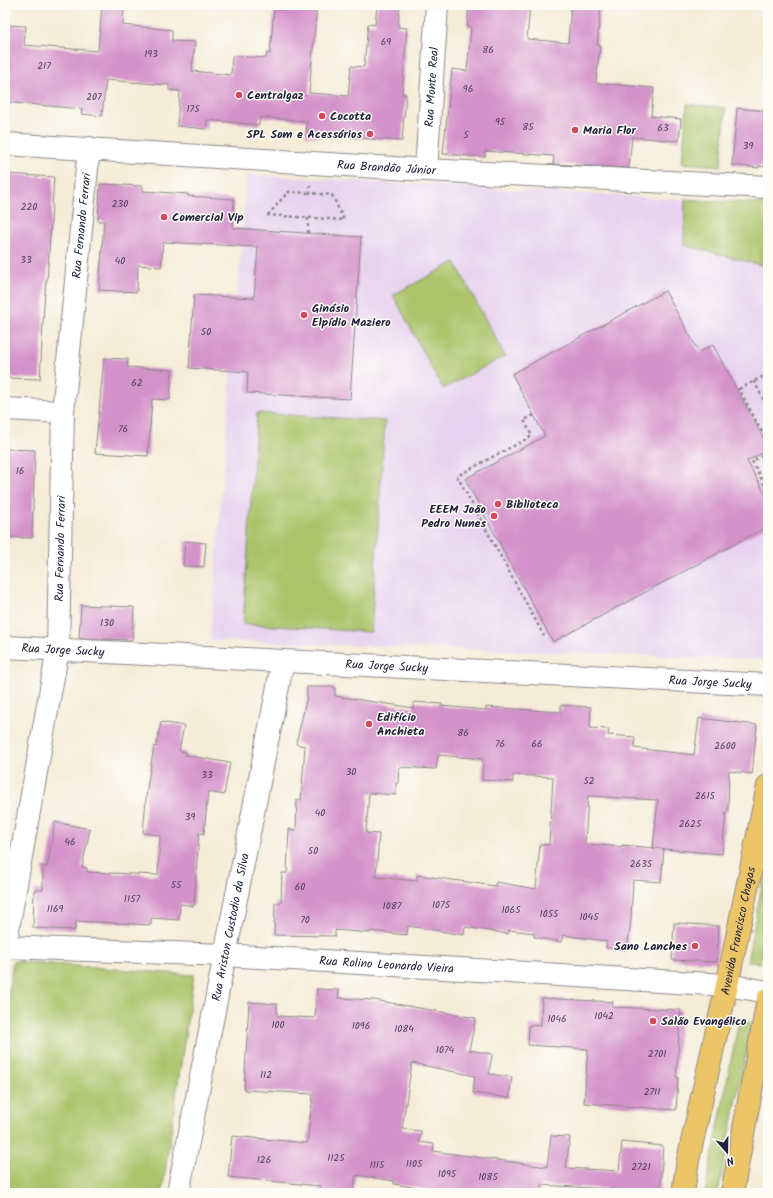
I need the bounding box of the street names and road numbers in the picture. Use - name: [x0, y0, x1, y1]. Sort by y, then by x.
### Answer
- street label: Rua Monte Real: [419, 46, 444, 128]
- street label: Rua Brandão Júnior: [336, 155, 437, 180]
- street label: Rua Fernando Ferrari: [67, 171, 96, 279]
- street label: Rua Fernando Ferrari: [50, 495, 71, 602]
- street label: Rua Jorge Sucky: [21, 638, 105, 661]
- street label: Rua Jorge Sucky: [345, 654, 429, 678]
- street label: Rua Jorge Sucky: [668, 671, 752, 694]
- street label: Rua Ariston Custodio da Silva: [207, 851, 254, 1003]
- street label: Avenida Francisco Chagas: [716, 865, 761, 997]
- street label: Rua Rolino Leonardo Vieira: [319, 951, 455, 978]

